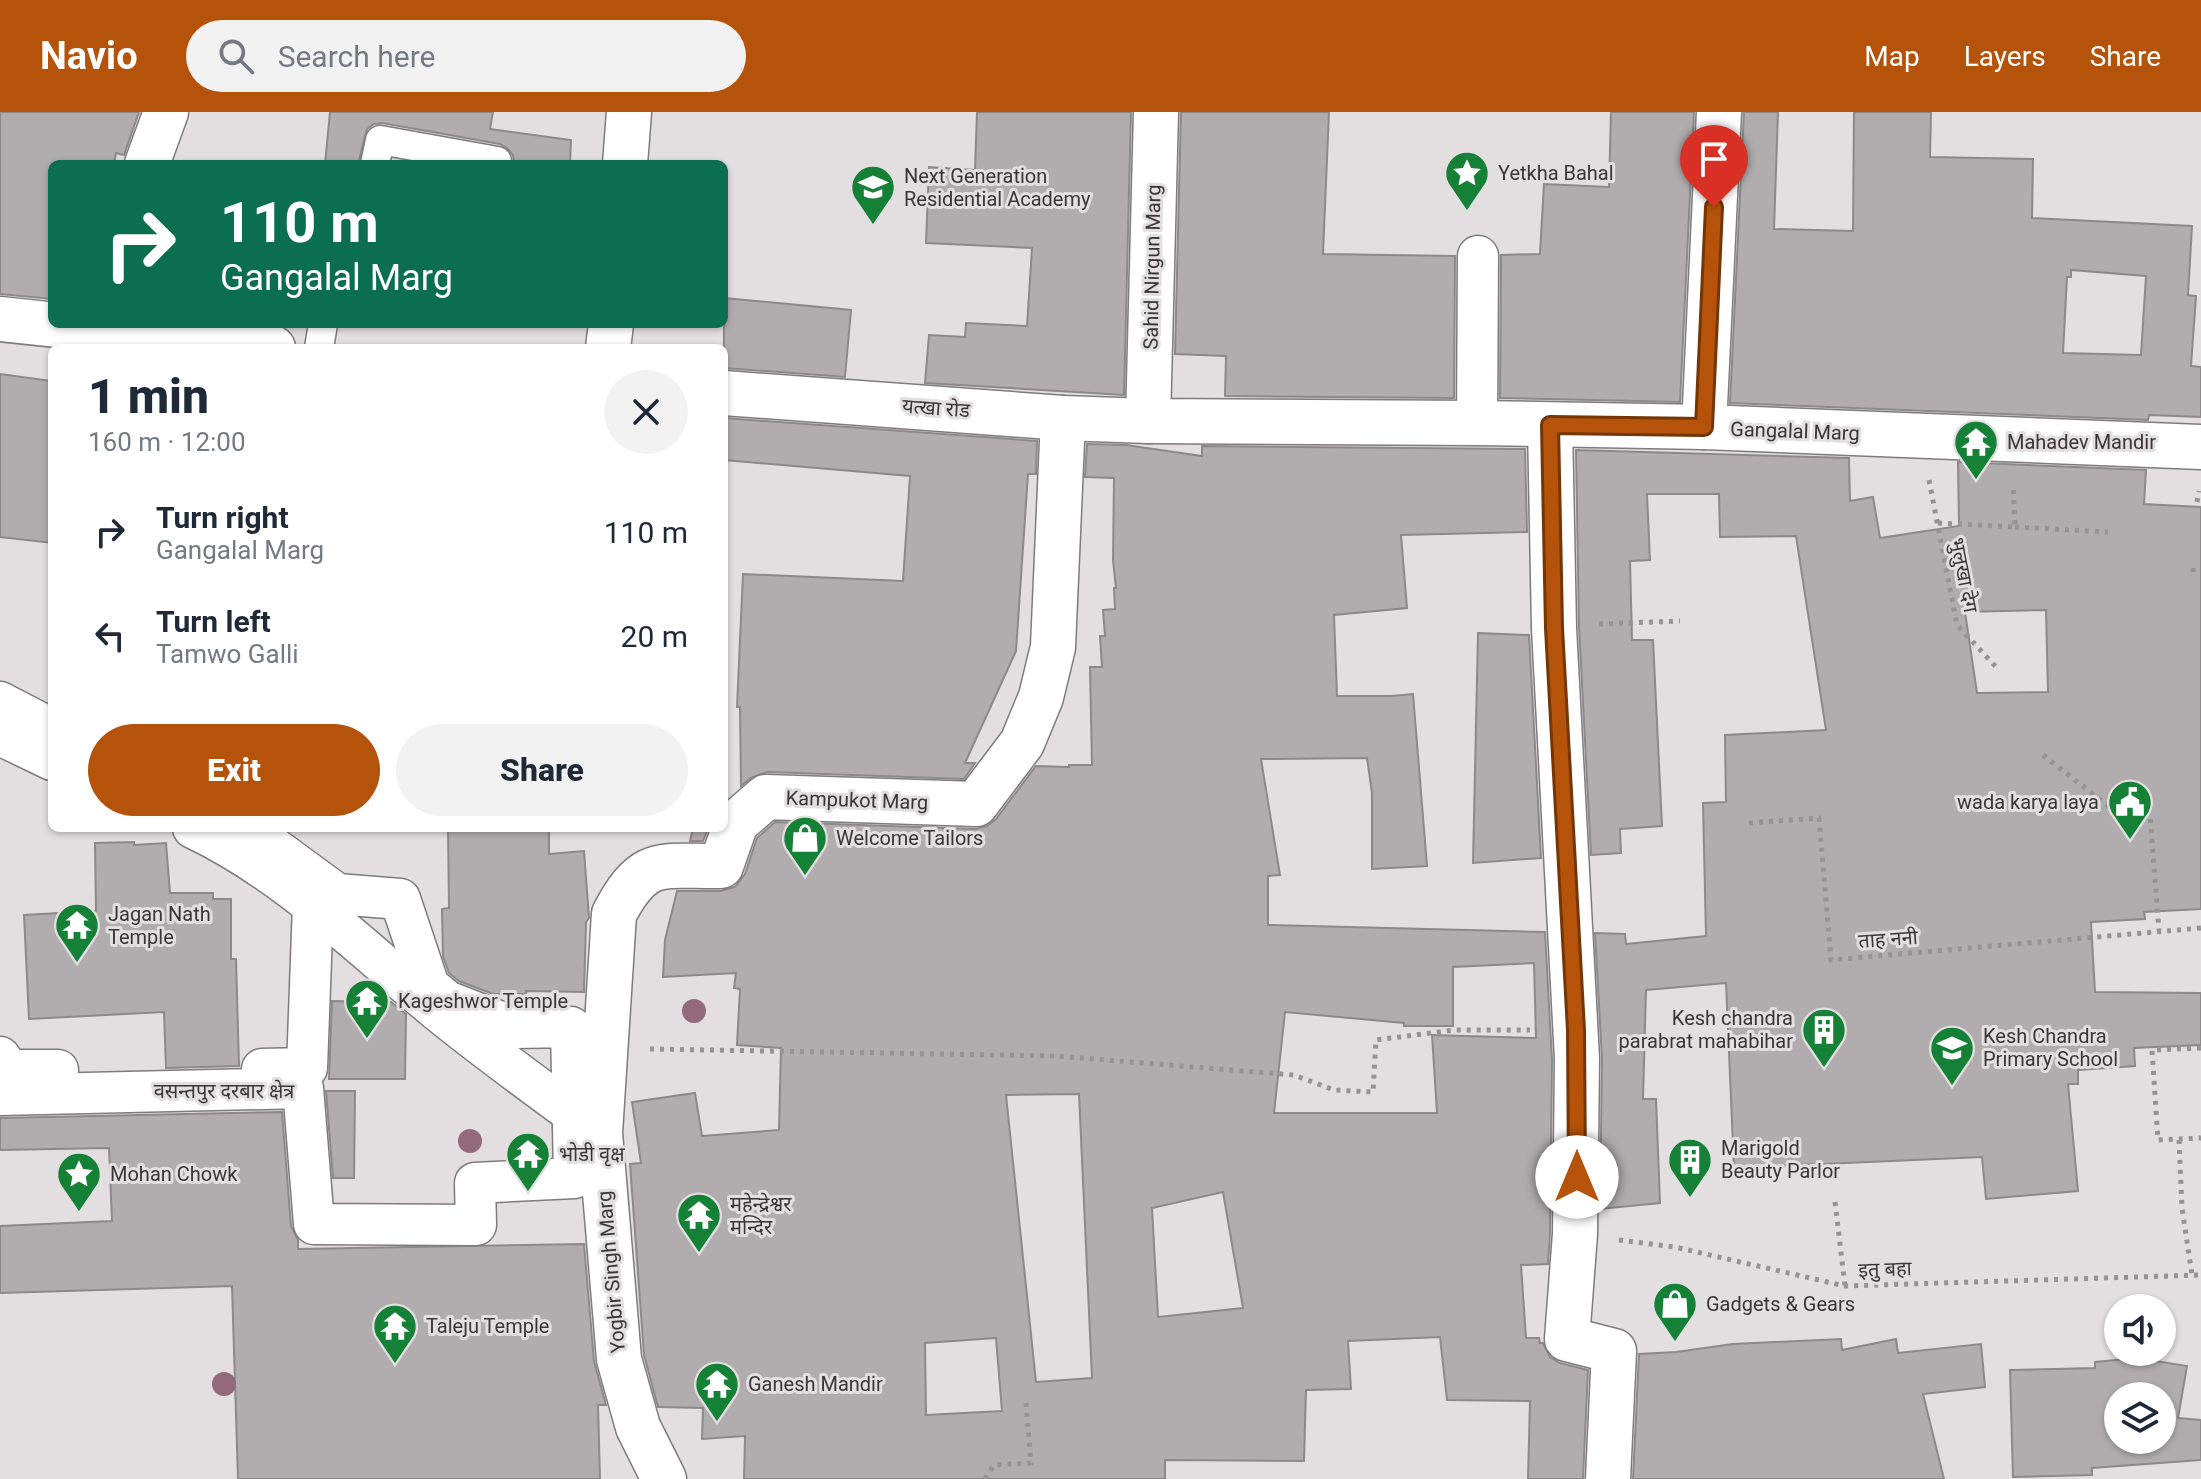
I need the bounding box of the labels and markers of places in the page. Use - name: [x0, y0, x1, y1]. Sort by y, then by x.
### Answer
- pin: [1680, 125, 1748, 207]
- place icon: Yetkha Bahal: [1443, 149, 1491, 212]
- place label: Yetkha Bahal: [1498, 161, 1614, 185]
- school or university icon: Next Generation Residential Academy: [849, 163, 897, 226]
- place label: Next Generation Residential Academy: [904, 164, 1091, 211]
- temple icon: Mahadev Mandir: [1952, 418, 2000, 481]
- place label: Mahadev Mandir: [2007, 430, 2156, 454]
- public building icon: wada karya laya: [2106, 778, 2154, 841]
- place label: wada karya laya: [1957, 790, 2099, 814]
- shop icon: Welcome Tailors: [781, 814, 829, 877]
- place label: Welcome Tailors: [836, 826, 983, 850]
- temple icon: Jagan Nath Temple: [53, 901, 101, 964]
- place label: Jagan Nath Temple: [108, 902, 211, 949]
- temple icon: Kageshwor Temple: [343, 977, 391, 1040]
- place label: Kageshwor Temple: [398, 989, 568, 1013]
- place label: Kesh chandra parabrat mahabihar: [1619, 1006, 1793, 1053]
- building icon: Kesh chandra parabrat mahabihar: [1800, 1006, 1848, 1069]
- school or university icon: Kesh Chandra Primary School: [1928, 1024, 1976, 1087]
- place label: Kesh Chandra Primary School: [1983, 1024, 2118, 1071]
- temple icon: भोडी वृक्ष: [504, 1130, 552, 1193]
- building icon: Marigold Beauty Parlor: [1666, 1136, 1714, 1199]
- place label: Marigold Beauty Parlor: [1721, 1136, 1840, 1183]
- place label: भोडी वृक्ष: [559, 1142, 625, 1167]
- place icon: Mohan Chowk: [55, 1150, 103, 1213]
- place label: Mohan Chowk: [110, 1162, 238, 1186]
- temple icon: महेन्द्रेश्वर मन्दिर: [675, 1191, 723, 1254]
- place label: महेन्द्रेश्वर मन्दिर: [730, 1192, 792, 1239]
- shop icon: Gadgets & Gears: [1651, 1280, 1699, 1343]
- place label: Gadgets & Gears: [1706, 1292, 1855, 1316]
- temple icon: Taleju Temple: [371, 1302, 419, 1365]
- place label: Taleju Temple: [426, 1314, 549, 1338]
- temple icon: Ganesh Mandir: [693, 1360, 741, 1423]
- place label: Ganesh Mandir: [748, 1372, 883, 1396]

